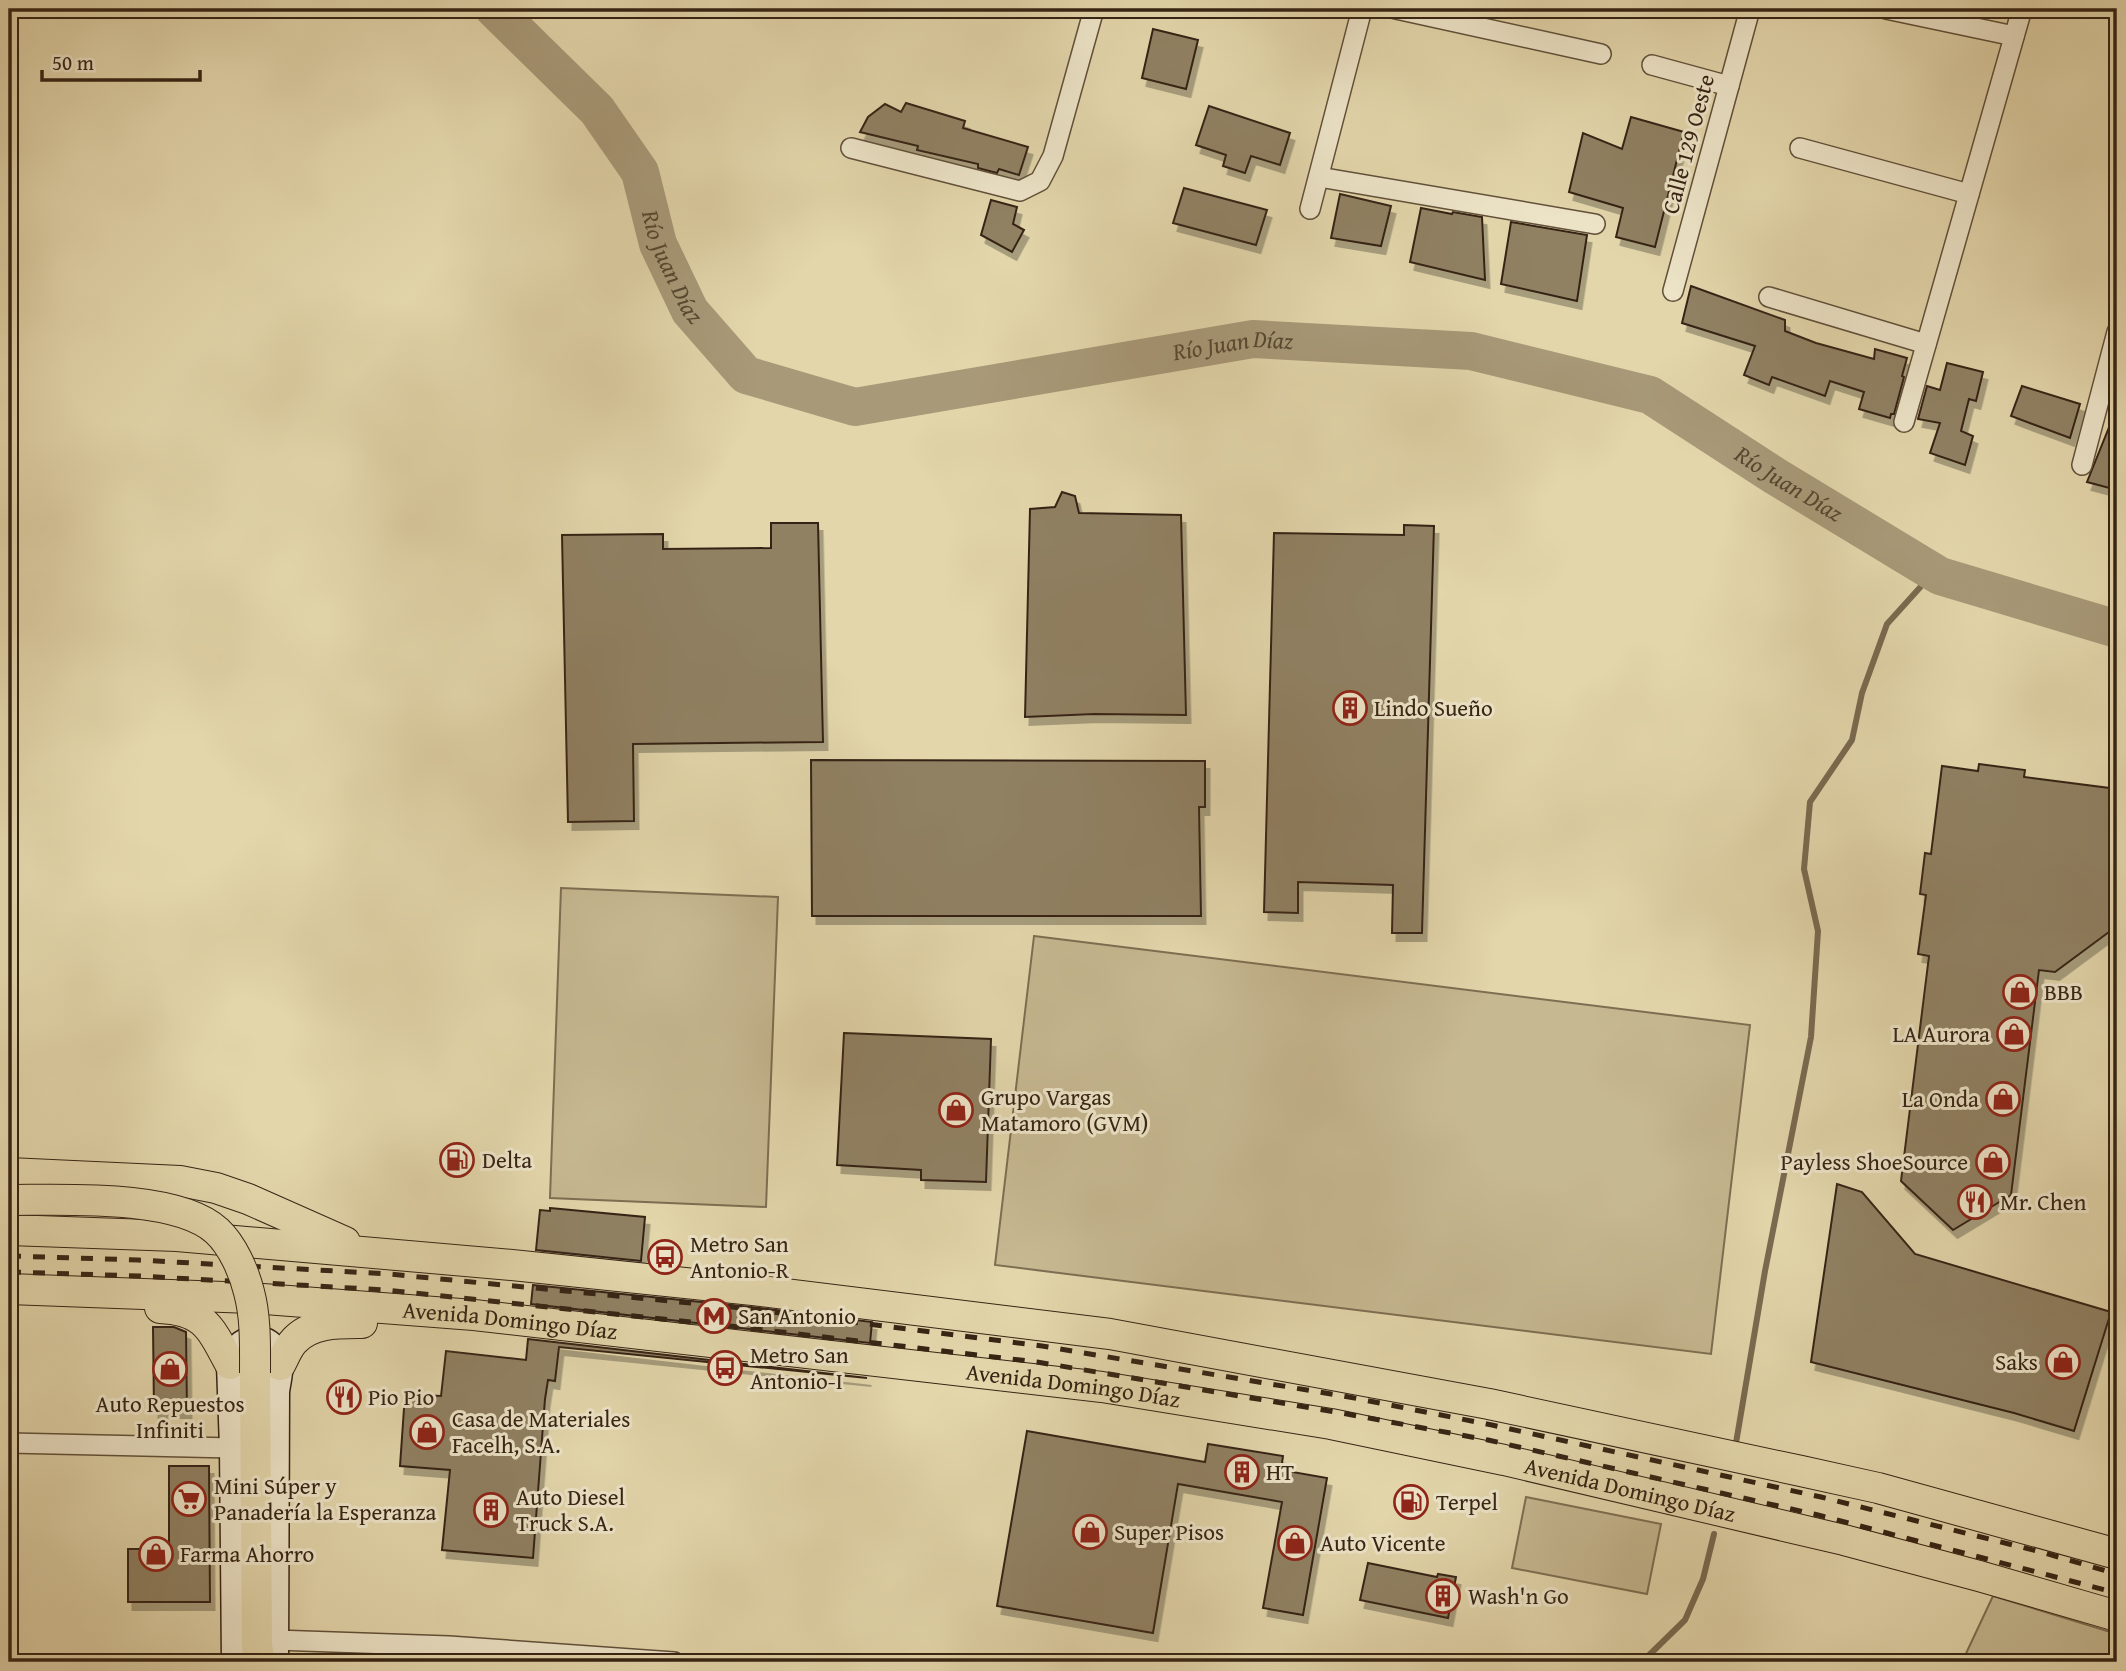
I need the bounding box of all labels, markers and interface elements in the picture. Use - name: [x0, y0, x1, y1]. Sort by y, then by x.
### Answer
- scale bar: [42, 38, 200, 82]
- text: 50 m: [52, 47, 94, 78]
- street label: Calle 129 Oeste: [1653, 70, 1722, 217]
- water label: Río Juan Díaz: [633, 205, 712, 332]
- water label: Río Juan Díaz: [1169, 321, 1295, 370]
- water label: Río Juan Díaz: [1727, 436, 1850, 531]
- building icon: Lindo Sueño: [1331, 689, 1369, 727]
- place label: Lindo Sueño: [1374, 691, 1493, 724]
- shop icon: BBB: [2001, 973, 2039, 1011]
- place label: BBB: [2044, 975, 2083, 1008]
- shop icon: LA Aurora: [1995, 1015, 2033, 1053]
- place label: LA Aurora: [1892, 1017, 1990, 1050]
- place label: Grupo Vargas Matamoro (GVM): [981, 1080, 1148, 1139]
- shop icon: La Onda: [1984, 1080, 2022, 1118]
- place label: La Onda: [1902, 1082, 1979, 1115]
- shop icon: Grupo Vargas Matamoro (GVM): [937, 1091, 975, 1129]
- fuel station icon: Delta: [438, 1141, 476, 1179]
- place label: Delta: [482, 1143, 532, 1176]
- shop icon: Payless ShoeSource: [1974, 1143, 2012, 1181]
- place label: Payless ShoeSource: [1781, 1145, 1968, 1178]
- restaurant icon: Mr. Chen: [1956, 1183, 1994, 1221]
- place label: Mr. Chen: [2000, 1185, 2087, 1218]
- place label: Metro San Antonio-R: [690, 1227, 790, 1286]
- bus stop icon: Metro San Antonio-R: [646, 1238, 684, 1276]
- street label: Avenida Domingo Díaz: [401, 1293, 619, 1347]
- metro station icon: San Antonio: [695, 1297, 733, 1335]
- place label: San Antonio: [738, 1299, 856, 1332]
- place label: Metro San Antonio-I: [750, 1338, 849, 1397]
- shop icon: Saks: [2044, 1343, 2082, 1381]
- place label: Saks: [1995, 1345, 2038, 1378]
- bus stop icon: Metro San Antonio-I: [706, 1349, 744, 1387]
- shop icon: Auto Repuestos Infiniti: [151, 1350, 189, 1388]
- street label: Avenida Domingo Díaz: [964, 1355, 1183, 1415]
- restaurant icon: Pio Pio: [325, 1378, 363, 1416]
- place label: Pio Pio: [368, 1380, 434, 1413]
- place label: Auto Repuestos Infiniti: [95, 1387, 245, 1446]
- place label: Casa de Materiales Facelh, S.A.: [452, 1402, 630, 1461]
- shop icon: Casa de Materiales Facelh, S.A.: [408, 1413, 446, 1451]
- street label: Avenida Domingo Díaz: [1521, 1448, 1739, 1530]
- building icon: HT: [1223, 1453, 1261, 1491]
- place label: HT: [1266, 1455, 1294, 1488]
- place label: Mini Súper y Panadería la Esperanza: [214, 1469, 436, 1528]
- supermarket icon: Mini Súper y Panadería la Esperanza: [170, 1480, 208, 1518]
- place label: Auto Diesel Truck S.A.: [516, 1480, 625, 1539]
- fuel station icon: Terpel: [1392, 1483, 1430, 1521]
- place label: Terpel: [1436, 1485, 1498, 1518]
- building icon: Auto Diesel Truck S.A.: [472, 1491, 510, 1529]
- shop icon: Super Pisos: [1071, 1513, 1109, 1551]
- place label: Super Pisos: [1114, 1515, 1224, 1548]
- shop icon: Auto Vicente: [1276, 1524, 1314, 1562]
- place label: Auto Vicente: [1320, 1526, 1446, 1559]
- shop icon: Farma Ahorro: [137, 1535, 175, 1573]
- place label: Farma Ahorro: [180, 1537, 314, 1570]
- building icon: Wash'n Go: [1424, 1577, 1462, 1615]
- place label: Wash'n Go: [1468, 1579, 1569, 1612]

